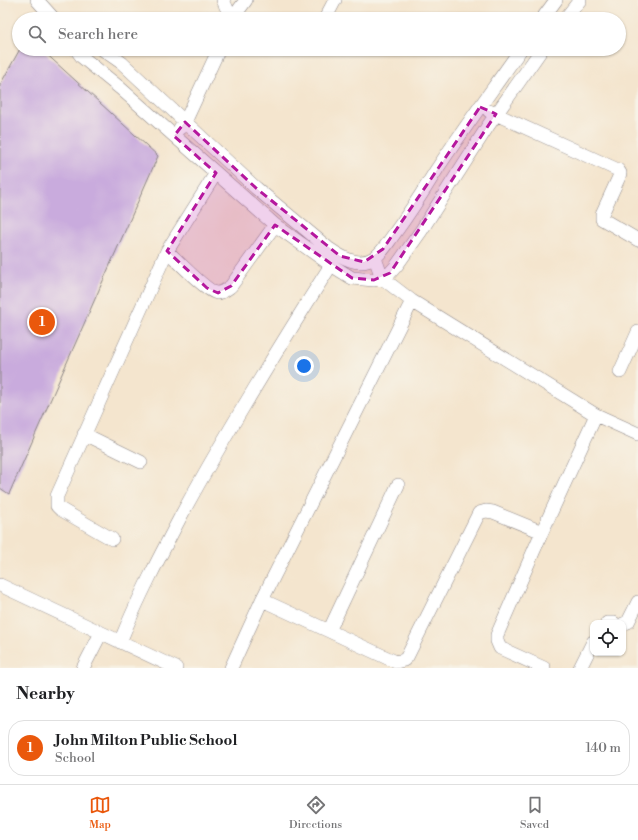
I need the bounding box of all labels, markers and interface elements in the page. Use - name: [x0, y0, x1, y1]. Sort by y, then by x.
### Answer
- search box: [12, 12, 626, 56]
- icon: search: [26, 23, 48, 45]
- text: Search here: [58, 25, 138, 44]
- pin: 1: [29, 307, 55, 337]
- your location: [294, 356, 314, 376]
- map controls: [590, 620, 626, 656]
- button: locate: [590, 620, 626, 656]
- text: Nearby: [16, 683, 75, 705]
- text: John Milton Public School: [55, 731, 237, 750]
- text: 1: [27, 740, 33, 756]
- text: 140 m: [585, 740, 621, 756]
- text: School: [55, 750, 95, 766]
- tab: Map: [89, 794, 111, 832]
- tab: Directions: [289, 794, 342, 832]
- tab: Saved: [520, 794, 549, 832]

